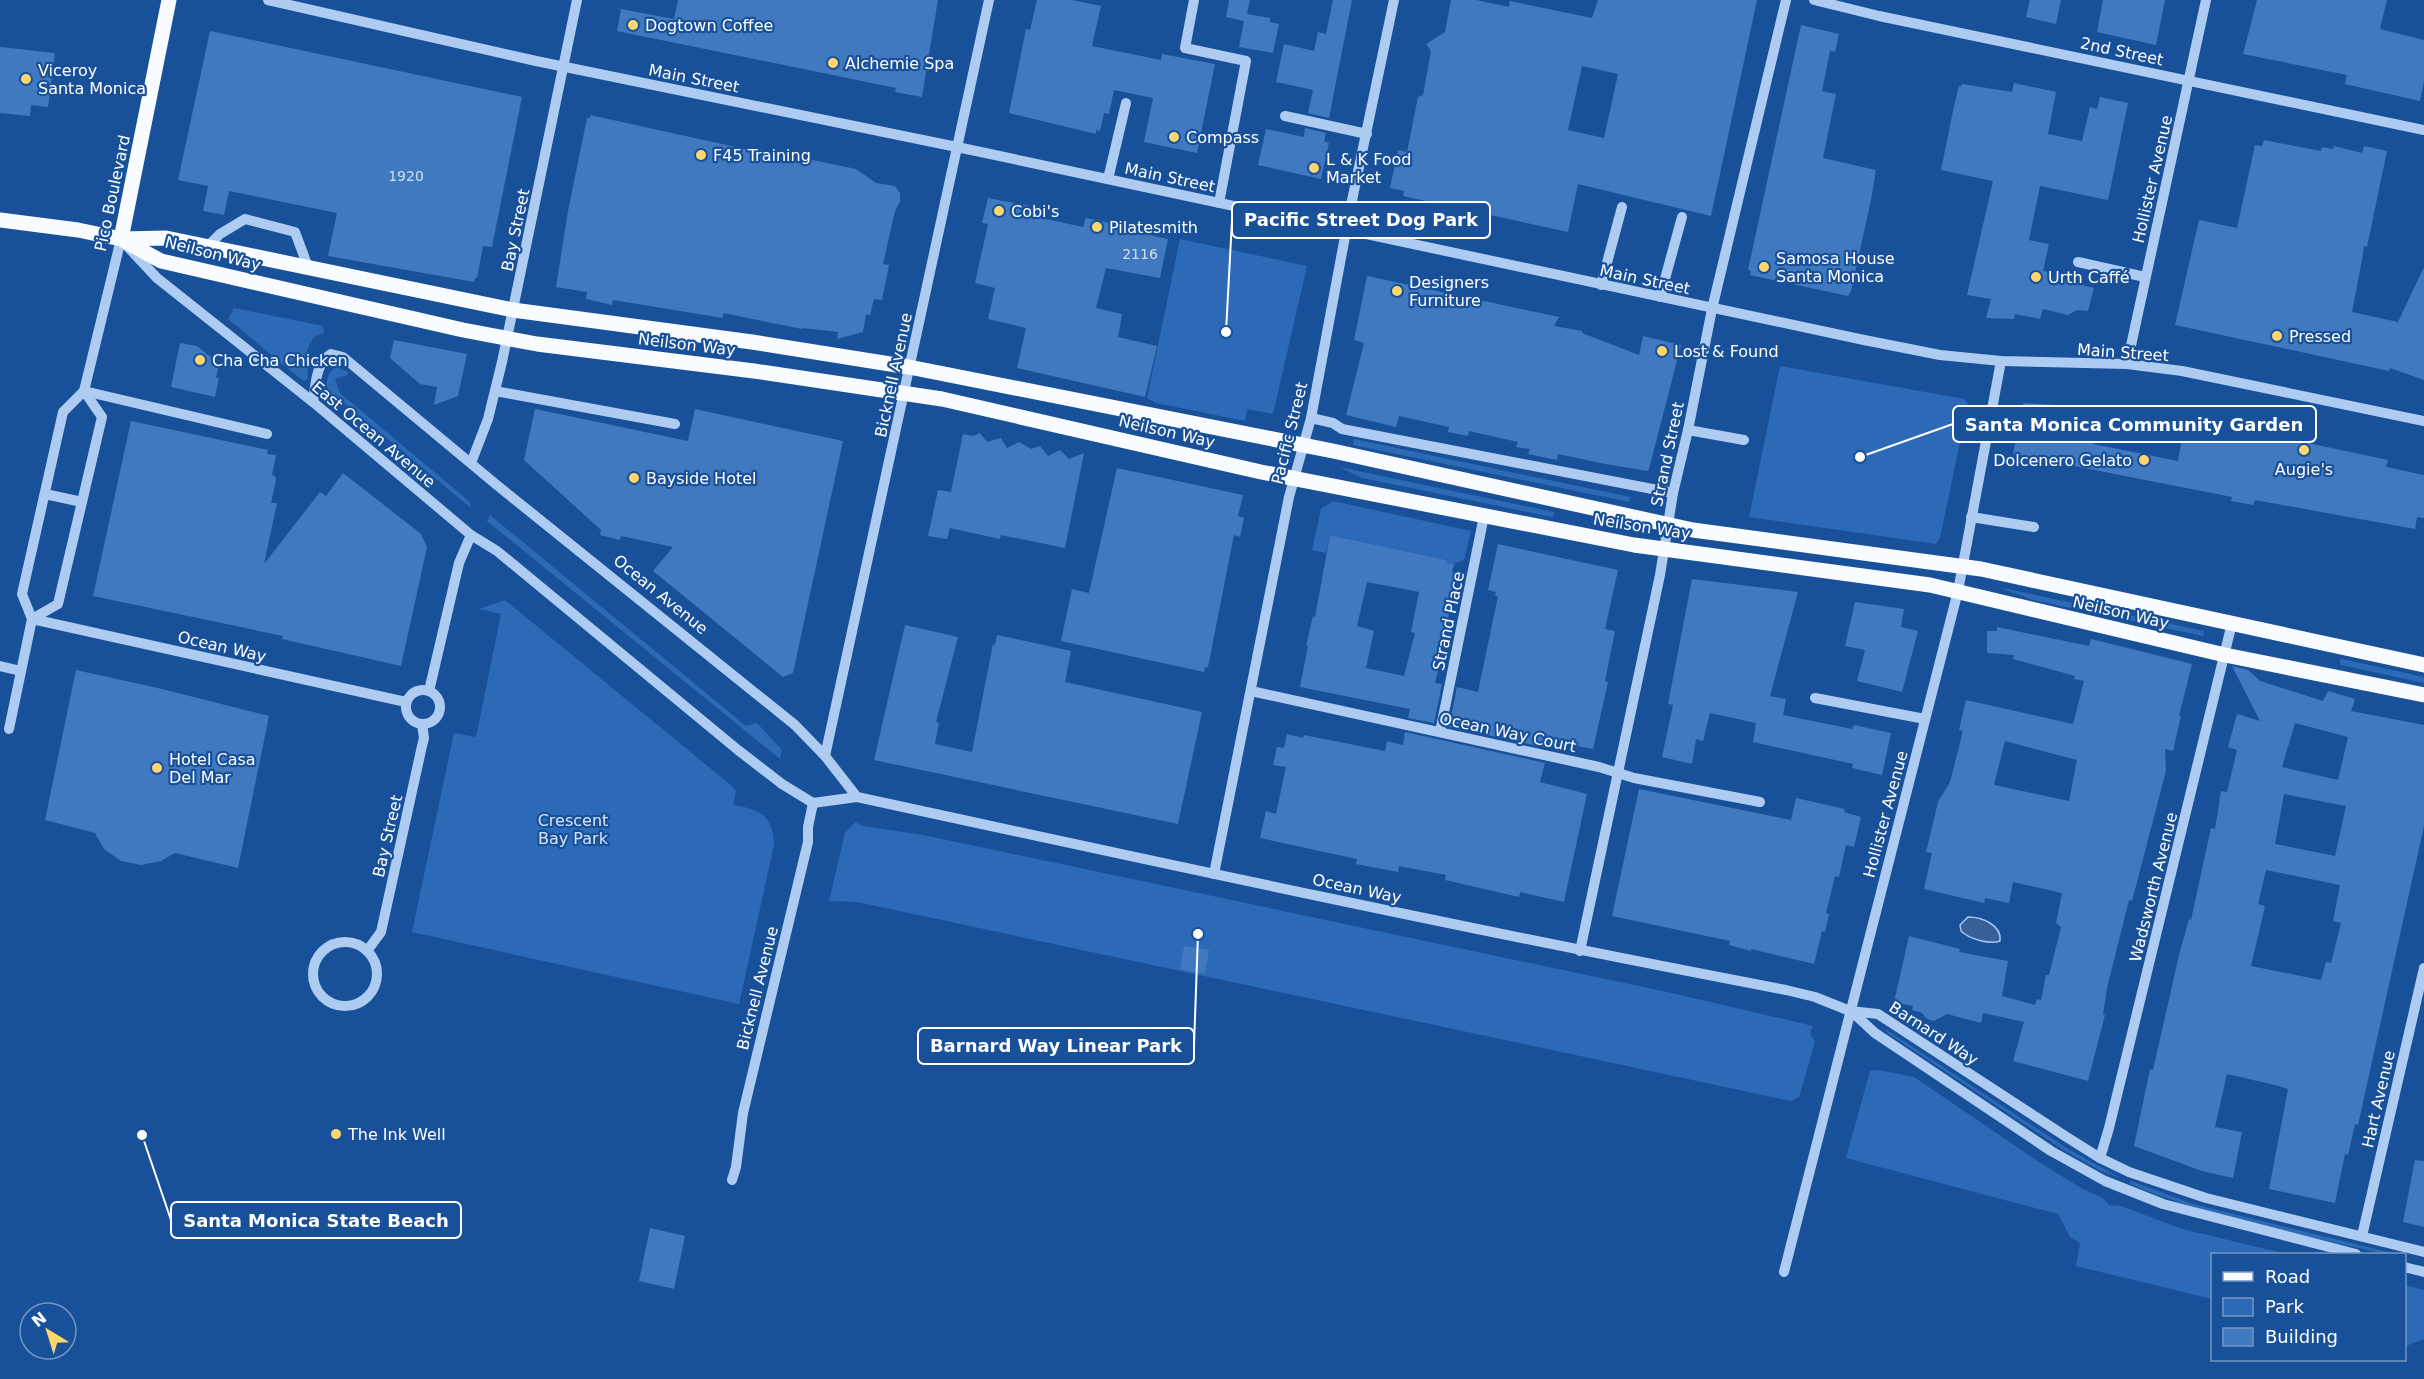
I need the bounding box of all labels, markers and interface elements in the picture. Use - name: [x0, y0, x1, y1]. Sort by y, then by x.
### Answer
- place label: Dogtown Coffee: [645, 16, 773, 35]
- marker: Dogtown Coffee: [626, 18, 640, 32]
- street label: 2nd Street: [2079, 33, 2165, 70]
- place label: Alchemie Spa: [845, 54, 954, 73]
- marker: Alchemie Spa: [826, 56, 840, 70]
- street label: Main Street: [647, 60, 741, 97]
- place label: Viceroy Santa Monica: [38, 61, 146, 98]
- marker: Viceroy Santa Monica: [19, 72, 33, 86]
- street label: Hollister Avenue: [2129, 113, 2176, 245]
- place label: Compass: [1186, 128, 1259, 147]
- marker: Compass: [1167, 130, 1181, 144]
- street label: Pico Boulevard: [91, 133, 134, 253]
- place label: F45 Training: [713, 146, 811, 165]
- marker: F45 Training: [694, 148, 708, 162]
- place label: L & K Food Market: [1326, 150, 1412, 187]
- street label: Main Street: [1123, 159, 1217, 196]
- marker: L & K Food Market: [1307, 161, 1321, 175]
- house number: 1920: [388, 168, 424, 184]
- street label: Bay Street: [497, 187, 534, 273]
- place label: Cobi's: [1011, 202, 1059, 221]
- callout: Pacific Street Dog Park: [1232, 202, 1490, 238]
- marker: Cobi's: [992, 204, 1006, 218]
- text: Pacific Street Dog Park: [1244, 209, 1479, 230]
- place label: Pilatesmith: [1109, 218, 1198, 237]
- marker: Pilatesmith: [1090, 220, 1104, 234]
- street label: Neilson Way: [163, 232, 263, 275]
- house number: 2116: [1122, 246, 1158, 262]
- place label: Samosa House Santa Monica: [1776, 249, 1895, 286]
- marker: Samosa House Santa Monica: [1757, 260, 1771, 274]
- street label: Main Street: [1598, 261, 1692, 298]
- place label: Urth Caffé: [2048, 268, 2130, 287]
- marker: Urth Caffé: [2029, 270, 2043, 284]
- place label: Designers Furniture: [1409, 273, 1489, 310]
- marker: Designers Furniture: [1390, 284, 1404, 298]
- street label: Bicknell Avenue: [871, 311, 916, 439]
- place label: Pressed: [2289, 327, 2351, 346]
- street label: Neilson Way: [637, 329, 737, 360]
- marker: Pressed: [2270, 329, 2284, 343]
- street label: Main Street: [2076, 340, 2169, 365]
- place label: Lost & Found: [1674, 342, 1779, 361]
- marker: Lost & Found: [1655, 344, 1669, 358]
- place label: Cha Cha Chicken: [212, 351, 348, 370]
- marker: Cha Cha Chicken: [193, 353, 207, 367]
- street label: East Ocean Avenue: [308, 377, 439, 492]
- street label: Pacific Street: [1268, 380, 1311, 486]
- street label: Strand Street: [1647, 400, 1688, 508]
- callout: Santa Monica Community Garden: [1953, 406, 2316, 442]
- street label: Neilson Way: [1117, 411, 1217, 452]
- text: Santa Monica Community Garden: [1965, 414, 2303, 435]
- marker: Augie's: [2297, 443, 2311, 457]
- place label: Dolcenero Gelato: [1993, 451, 2132, 470]
- marker: Dolcenero Gelato: [2137, 453, 2151, 467]
- place label: Augie's: [2275, 460, 2333, 479]
- place label: Bayside Hotel: [646, 469, 757, 488]
- marker: Bayside Hotel: [627, 471, 641, 485]
- street label: Neilson Way: [1592, 509, 1692, 544]
- street label: Ocean Avenue: [610, 551, 712, 638]
- street label: Strand Place: [1429, 570, 1468, 672]
- street label: Neilson Way: [2071, 592, 2171, 633]
- street label: Ocean Way: [176, 627, 268, 666]
- street label: Ocean Way Court: [1438, 709, 1578, 756]
- street label: Hollister Avenue: [1859, 749, 1912, 880]
- place label: Hotel Casa Del Mar: [169, 750, 256, 787]
- marker: Hotel Casa Del Mar: [150, 761, 164, 775]
- street label: Bay Street: [369, 793, 406, 879]
- street label: Wadsworth Avenue: [2126, 810, 2181, 964]
- park label: Crescent Bay Park: [538, 811, 609, 848]
- street label: Ocean Way: [1311, 870, 1403, 907]
- street label: Bicknell Avenue: [733, 924, 782, 1052]
- street label: Barnard Way: [1886, 998, 1982, 1069]
- callout: Barnard Way Linear Park: [918, 1028, 1194, 1064]
- text: Barnard Way Linear Park: [930, 1035, 1183, 1056]
- street label: Hart Avenue: [2358, 1049, 2399, 1150]
- place label: The Ink Well: [347, 1125, 446, 1144]
- marker: The Ink Well: [329, 1127, 343, 1141]
- callout: Santa Monica State Beach: [171, 1202, 461, 1238]
- text: Santa Monica State Beach: [183, 1210, 449, 1231]
- legend: [2211, 1253, 2406, 1361]
- text: Road: [2265, 1266, 2310, 1287]
- text: Park: [2265, 1296, 2304, 1317]
- north arrow: [18, 1301, 78, 1361]
- text: N: [28, 1308, 50, 1331]
- text: Building: [2265, 1326, 2338, 1347]

